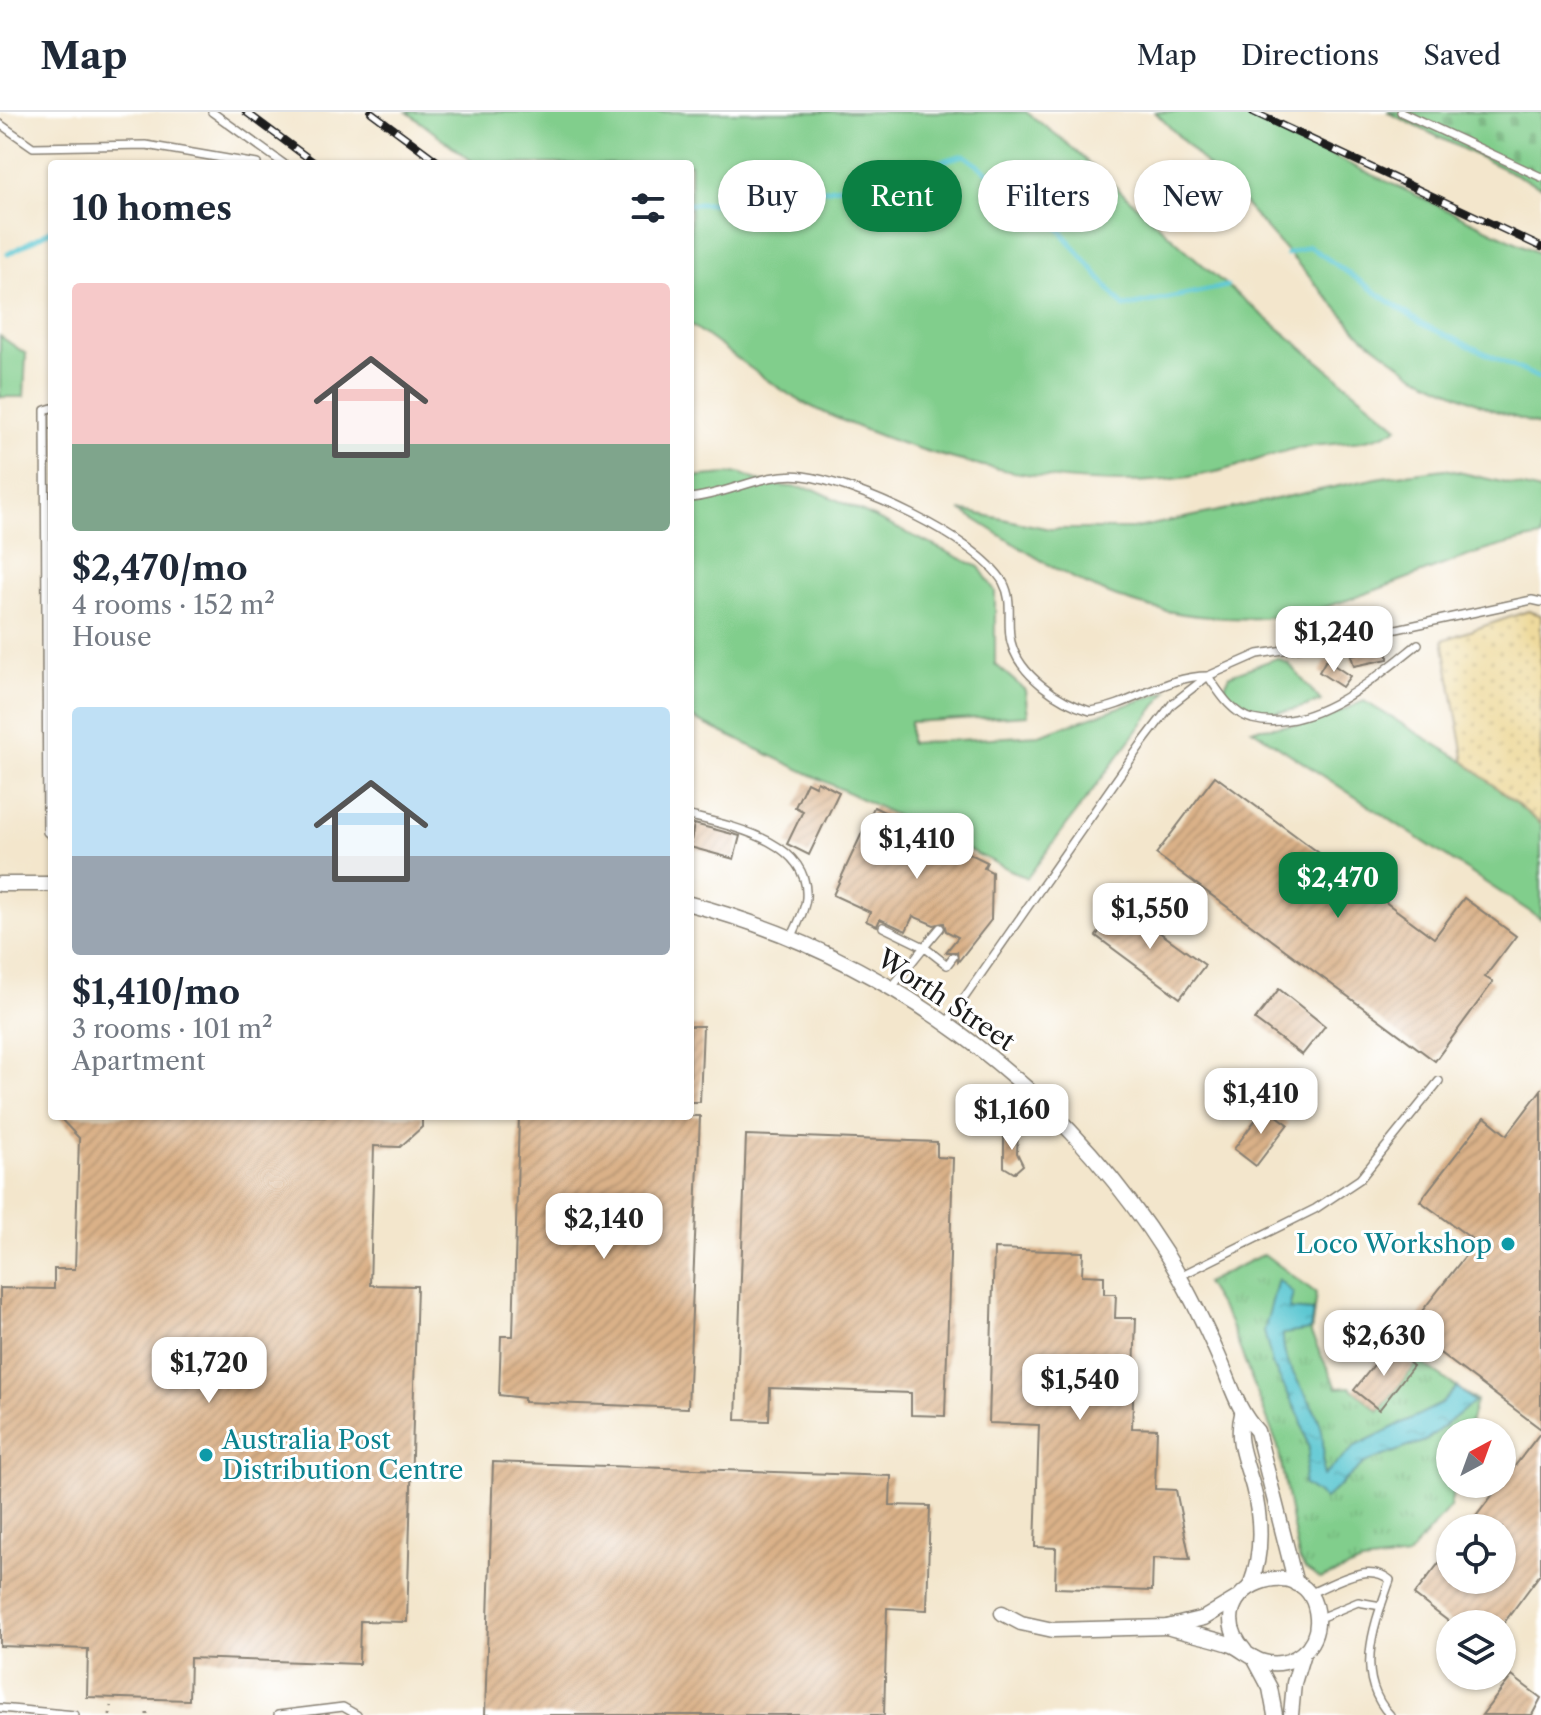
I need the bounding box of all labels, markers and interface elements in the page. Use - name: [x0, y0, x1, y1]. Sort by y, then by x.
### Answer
- text: Map: [40, 32, 128, 79]
- text: Map: [1137, 38, 1197, 72]
- text: Directions: [1241, 38, 1379, 72]
- text: Saved: [1423, 38, 1501, 72]
- chip: Buy: [718, 160, 826, 232]
- chip: Rent: [842, 160, 962, 232]
- chip: Filters: [978, 160, 1118, 232]
- chip: New: [1134, 160, 1251, 232]
- icon: filters: [626, 186, 670, 230]
- text: 10 homes: [72, 187, 232, 229]
- icon: home: [299, 335, 443, 479]
- text: $2,470/mo: [72, 547, 248, 589]
- text: 4 rooms · 152 m²: [72, 589, 275, 621]
- pin: $1,240: [1269, 606, 1399, 674]
- text: $1,240: [1294, 616, 1374, 648]
- text: House: [72, 621, 152, 653]
- icon: home: [299, 759, 443, 903]
- pin: $1,410: [852, 813, 982, 881]
- text: $1,410: [879, 823, 955, 855]
- pin: $2,470: [1273, 852, 1403, 920]
- text: $2,470: [1297, 862, 1379, 894]
- pin: $1,550: [1085, 883, 1215, 951]
- text: $1,550: [1111, 893, 1189, 925]
- street label: Worth Street: [870, 942, 1022, 1058]
- text: $1,410/mo: [72, 971, 240, 1013]
- text: 3 rooms · 101 m²: [72, 1013, 273, 1045]
- text: Apartment: [72, 1045, 205, 1077]
- pin: $1,410: [1196, 1068, 1326, 1136]
- text: $1,410: [1223, 1078, 1299, 1110]
- pin: $1,160: [947, 1084, 1077, 1152]
- text: $1,160: [973, 1094, 1051, 1126]
- pin: $2,140: [539, 1193, 669, 1261]
- text: $2,140: [564, 1203, 644, 1235]
- place label: Loco Workshop: [1296, 1228, 1492, 1260]
- marker: Loco Workshop: [1499, 1235, 1517, 1253]
- pin: $2,630: [1319, 1310, 1449, 1378]
- text: $2,630: [1342, 1320, 1426, 1352]
- pin: $1,720: [144, 1337, 274, 1405]
- text: $1,720: [170, 1347, 248, 1379]
- pin: $1,540: [1015, 1354, 1145, 1422]
- text: $1,540: [1040, 1364, 1120, 1396]
- north arrow: [1436, 1418, 1516, 1498]
- map controls: [1436, 1418, 1516, 1690]
- place label: Australia Post Distribution Centre: [221, 1424, 463, 1486]
- marker: Australia Post Distribution Centre: [197, 1446, 215, 1464]
- button: locate: [1436, 1514, 1516, 1594]
- button: layers: [1436, 1610, 1516, 1690]

